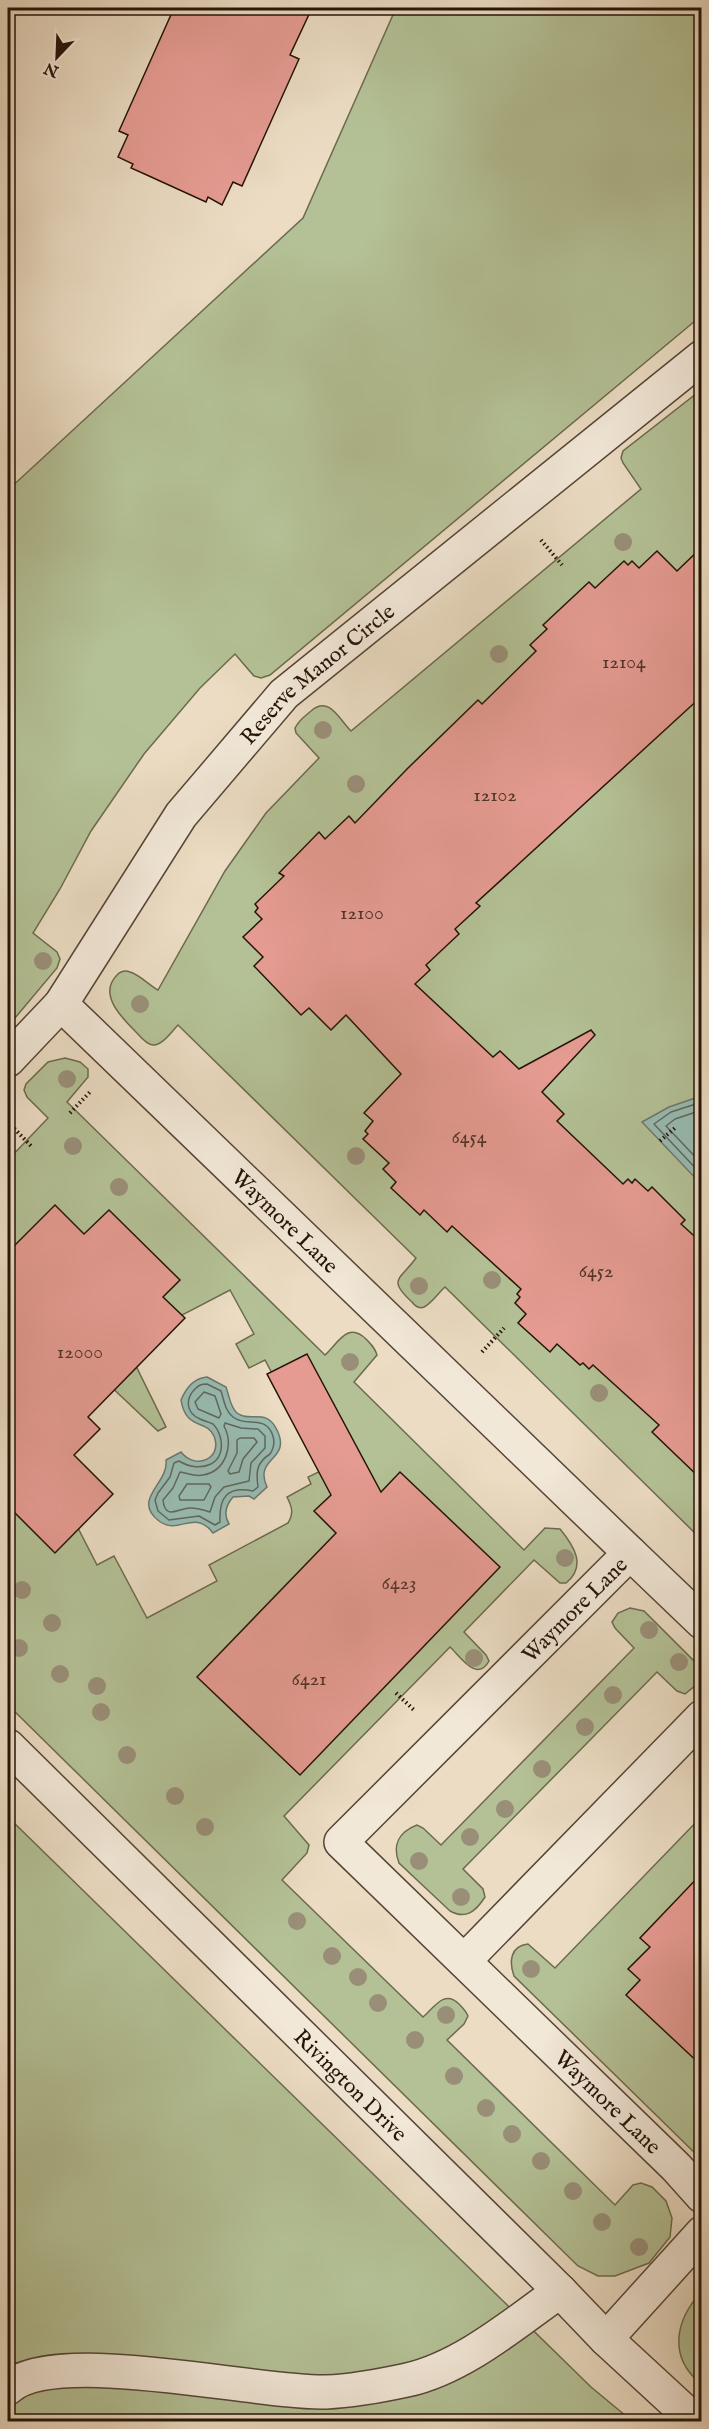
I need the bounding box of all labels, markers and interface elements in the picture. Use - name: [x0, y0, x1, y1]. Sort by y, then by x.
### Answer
- north arrow: [27, 27, 87, 87]
- text: N: [41, 57, 63, 81]
- street label: Reserve Manor Circle: [235, 598, 401, 751]
- house number: 12104: [602, 650, 646, 675]
- house number: 12102: [473, 783, 517, 808]
- house number: 12100: [340, 901, 384, 926]
- house number: 6454: [451, 1125, 487, 1150]
- street label: Waymore Lane: [225, 1164, 344, 1280]
- house number: 6452: [579, 1259, 613, 1284]
- house number: 12000: [57, 1340, 103, 1365]
- street label: Waymore Lane: [517, 1552, 634, 1669]
- house number: 6423: [381, 1571, 417, 1596]
- house number: 6421: [291, 1667, 327, 1692]
- street label: Rivington Drive: [287, 2024, 412, 2148]
- street label: Waymore Lane: [548, 2045, 666, 2161]

